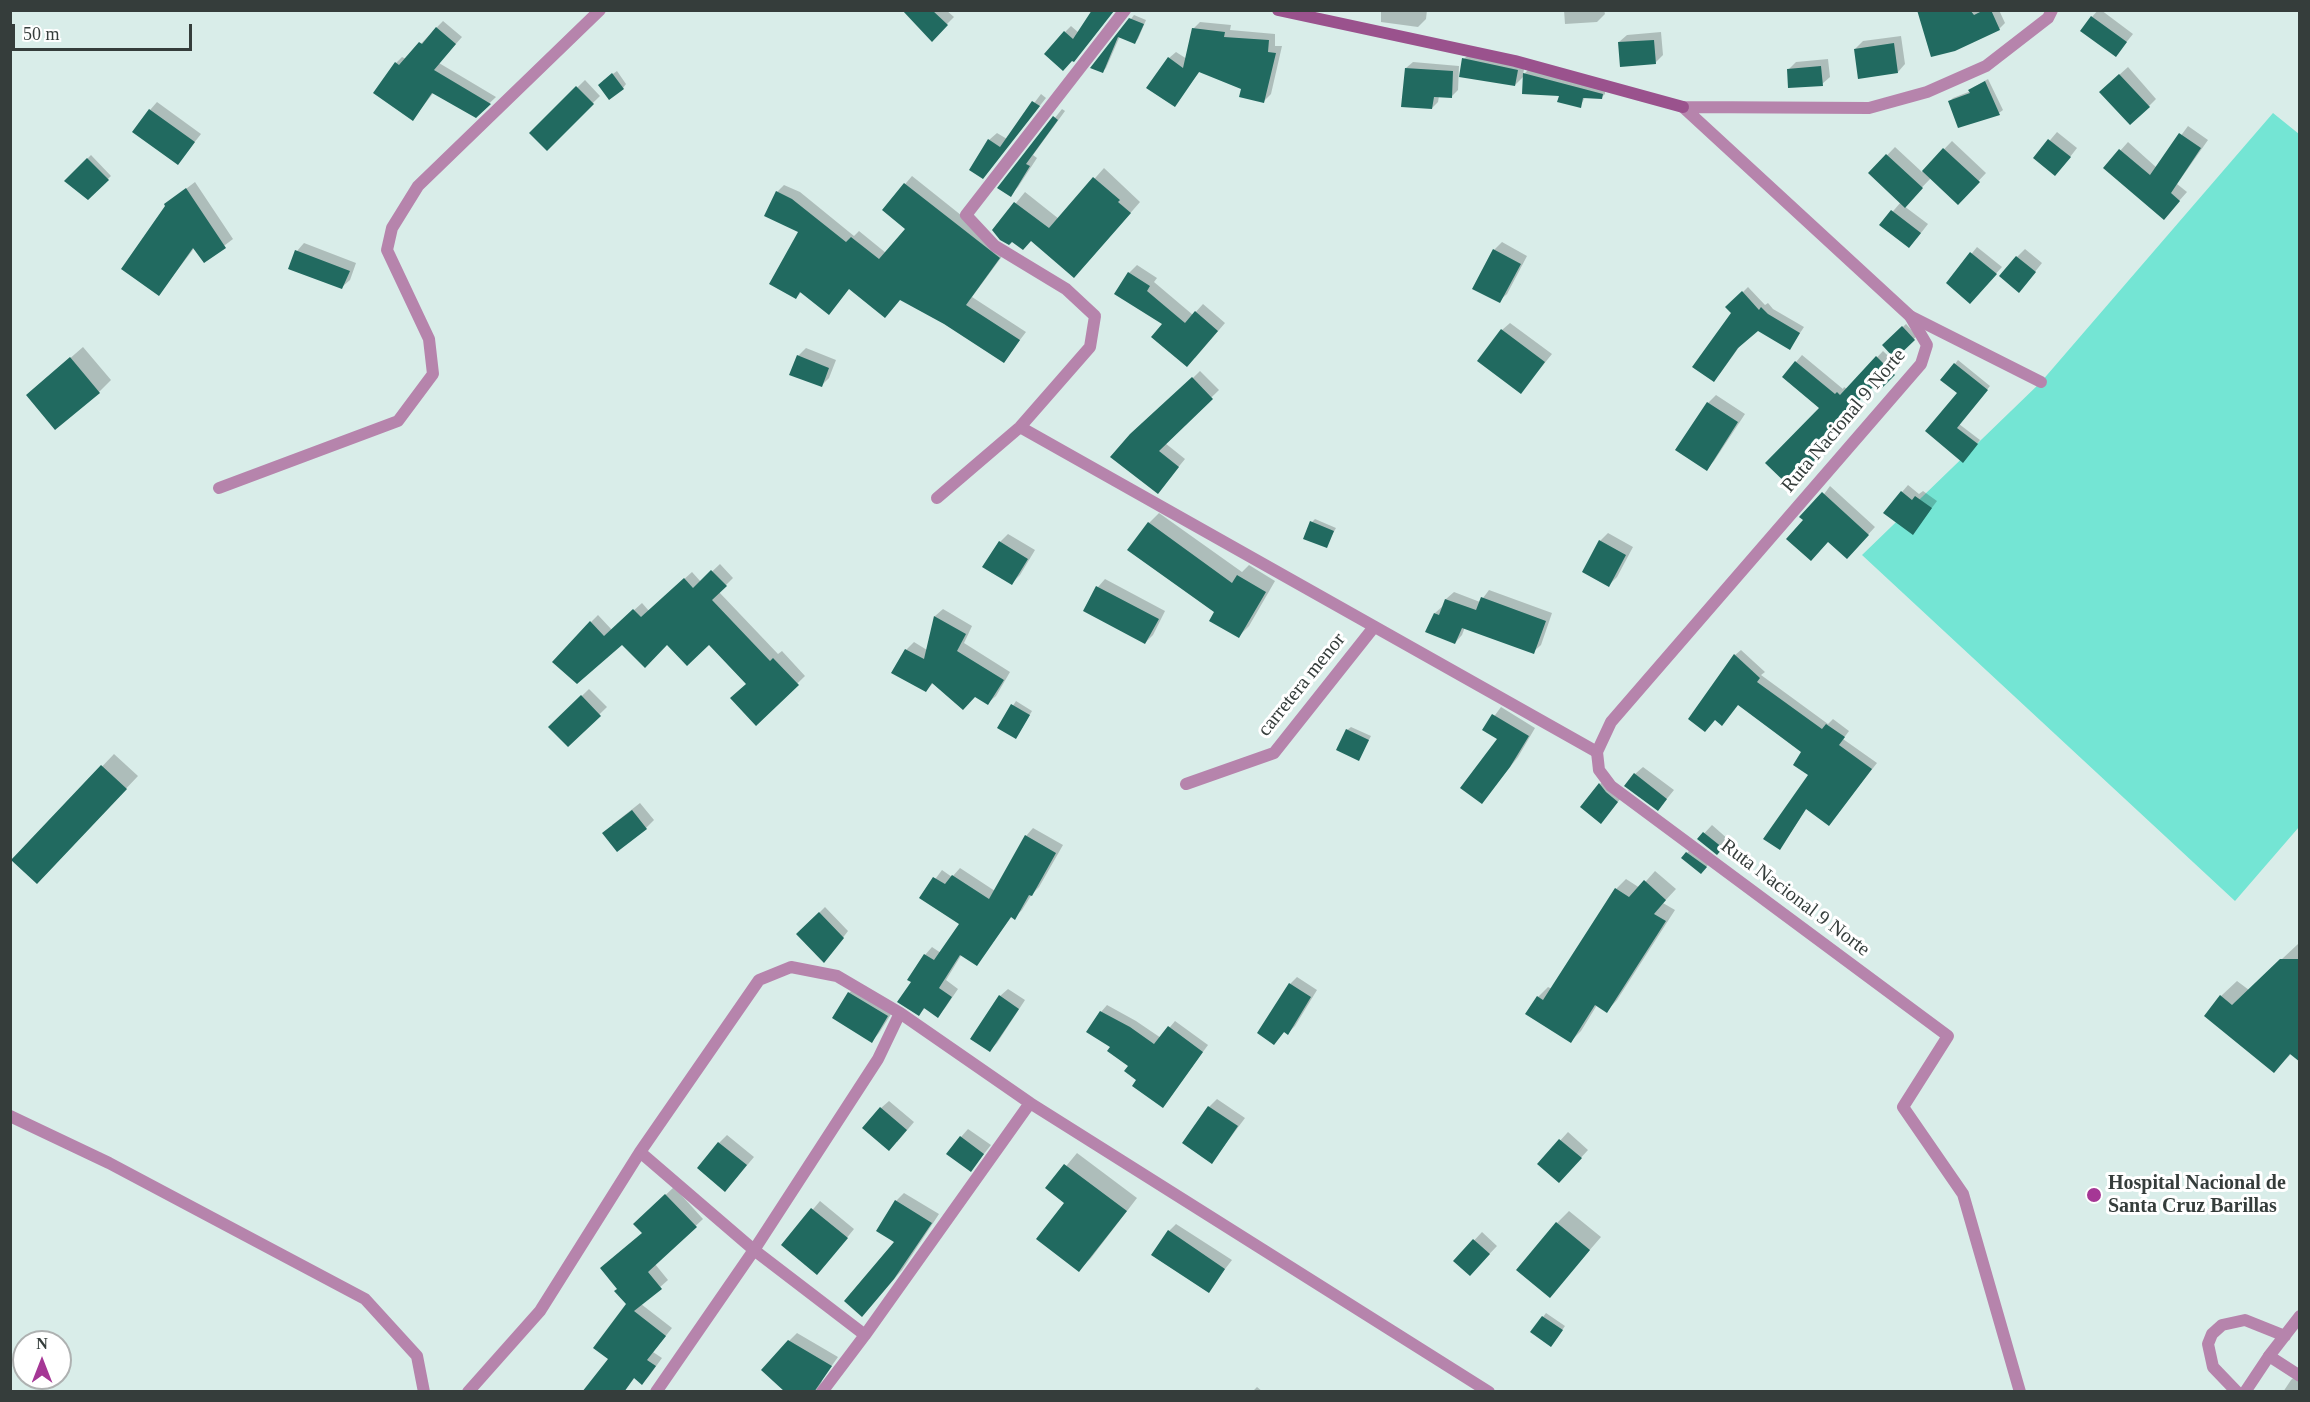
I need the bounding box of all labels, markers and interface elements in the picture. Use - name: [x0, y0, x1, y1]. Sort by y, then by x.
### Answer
- scale bar: [15, 12, 195, 50]
- text: 50 m: [23, 24, 60, 44]
- street label: Ruta Nacional 9 Norte: [1777, 344, 1911, 498]
- street label: carretera menor: [1253, 628, 1351, 742]
- street label: Ruta Nacional 9 Norte: [1716, 834, 1874, 962]
- place label: Hospital Nacional de Santa Cruz Barillas: [2108, 1172, 2286, 1219]
- marker: Hospital Nacional de Santa Cruz Barillas: [2085, 1186, 2103, 1204]
- north arrow: [12, 1330, 72, 1390]
- text: N: [36, 1335, 48, 1352]

